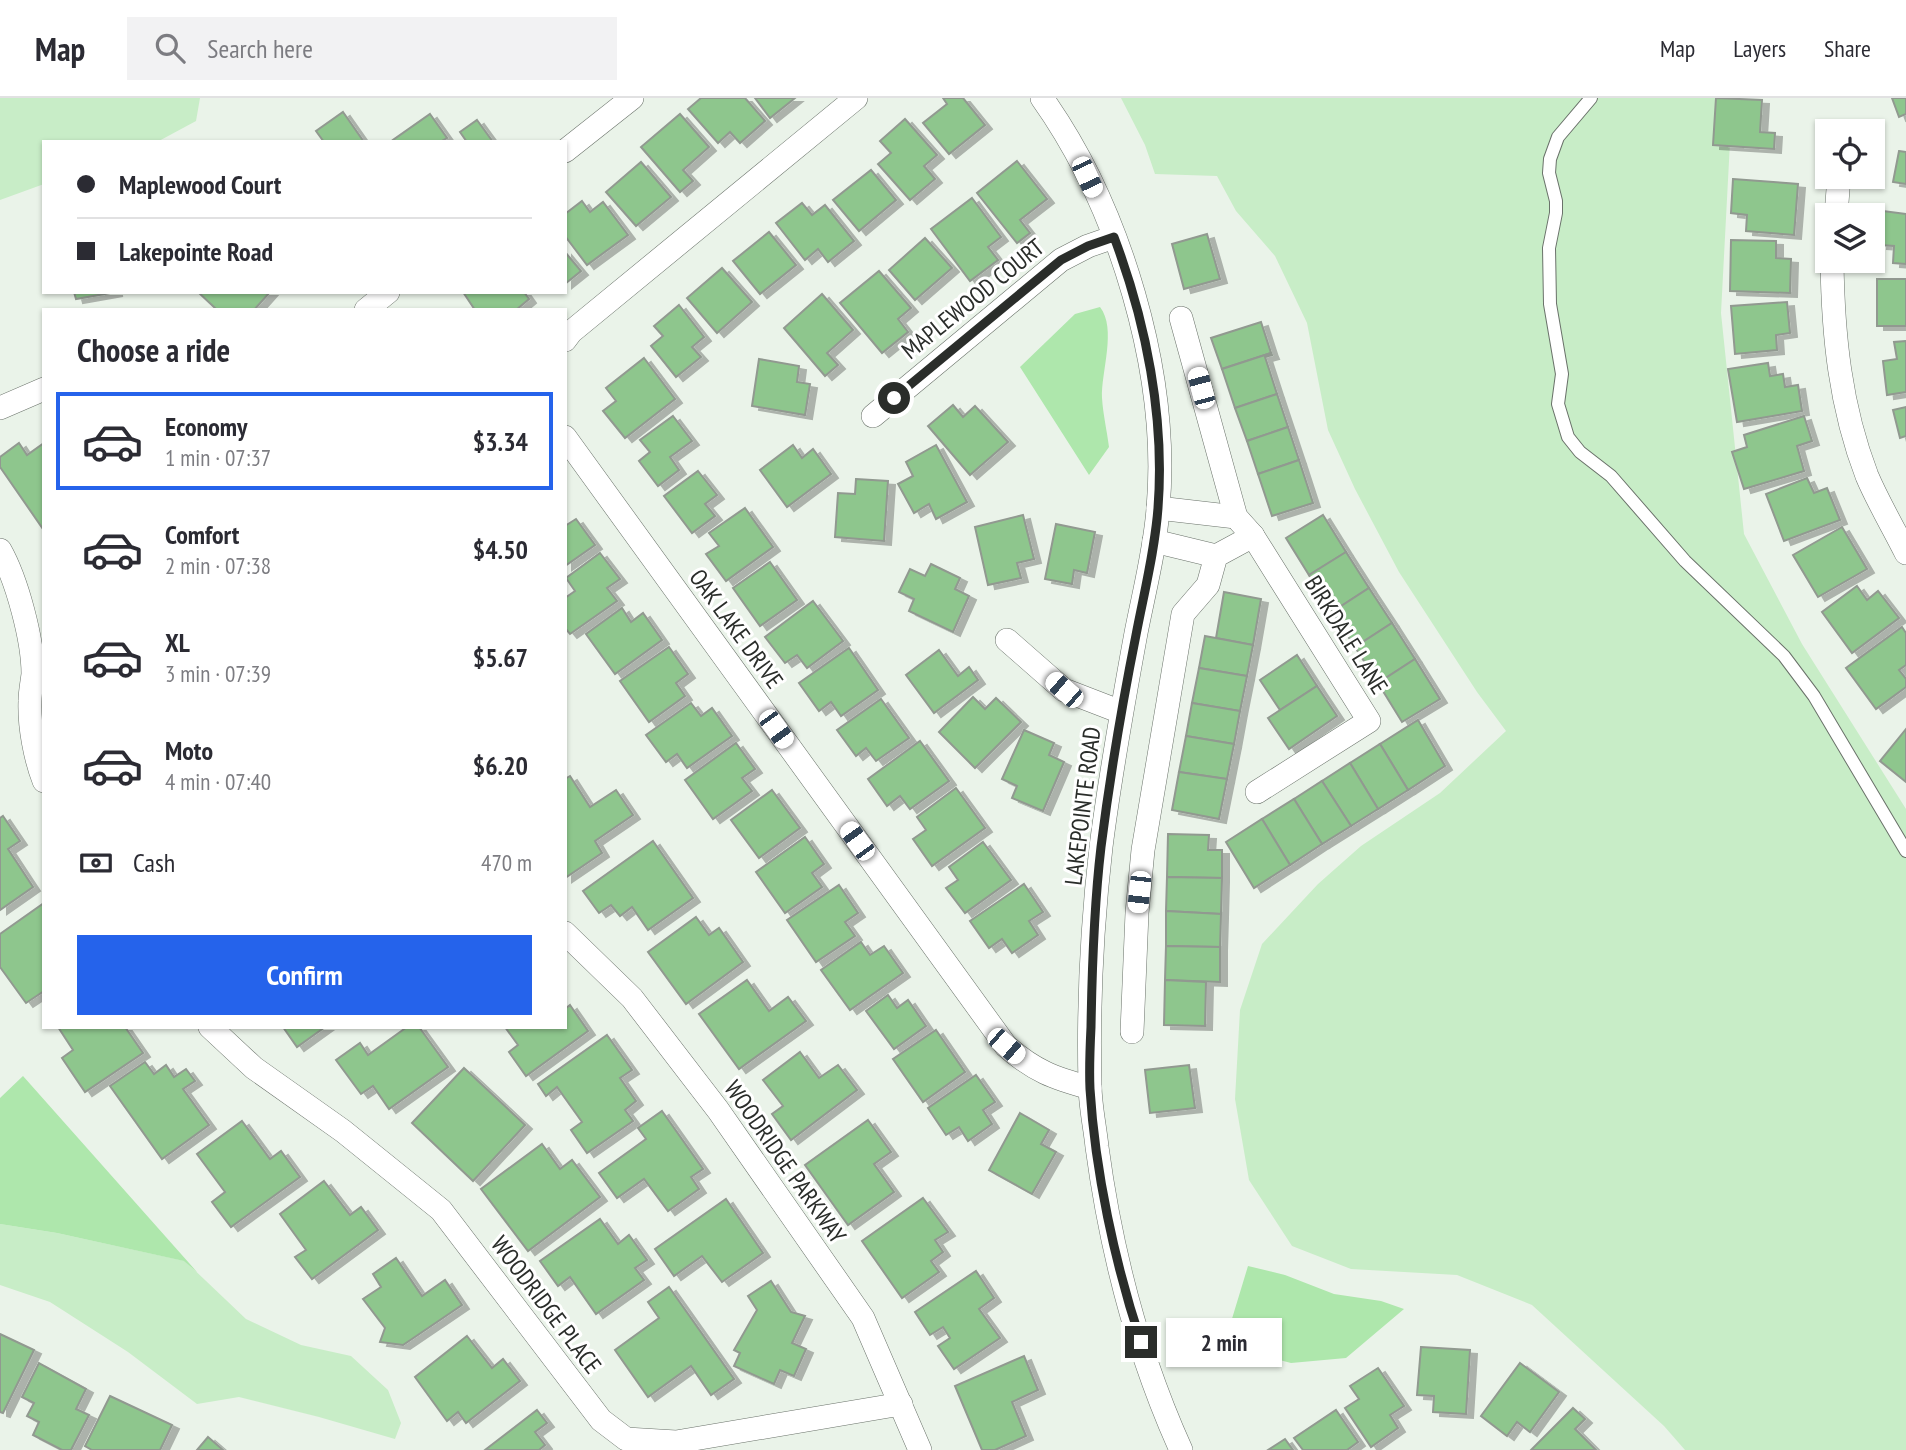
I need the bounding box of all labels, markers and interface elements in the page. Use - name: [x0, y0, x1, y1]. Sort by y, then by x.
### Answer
- search box: [127, 17, 617, 80]
- text: Map: [35, 27, 85, 70]
- icon: search: [151, 29, 189, 67]
- text: Search here: [207, 32, 313, 65]
- text: Map: [1660, 33, 1695, 64]
- text: Layers: [1733, 33, 1786, 64]
- text: Share: [1824, 33, 1871, 64]
- map controls: [1815, 119, 1885, 273]
- button: locate: [1815, 119, 1885, 189]
- car: [1069, 154, 1106, 200]
- text: Maplewood Court: [119, 168, 281, 201]
- button: layers: [1815, 203, 1885, 273]
- street label: MAPLEWOOD COURT: [895, 231, 1051, 366]
- text: Lakepointe Road: [119, 235, 273, 268]
- text: Choose a ride: [77, 329, 230, 371]
- car: [1186, 365, 1217, 411]
- route start: [878, 382, 910, 414]
- icon: car: [81, 410, 144, 473]
- text: Economy: [165, 410, 247, 443]
- text: $3.34: [473, 425, 528, 458]
- text: 1 min · 07:37: [165, 443, 271, 472]
- icon: car: [81, 518, 144, 581]
- text: Comfort: [165, 518, 239, 551]
- text: $4.50: [473, 533, 528, 566]
- text: 2 min · 07:38: [165, 551, 271, 580]
- street label: OAK LAKE DRIVE: [683, 563, 790, 695]
- street label: BIRKDALE LANE: [1298, 570, 1395, 700]
- icon: car: [81, 626, 144, 689]
- text: XL: [165, 626, 190, 659]
- text: $5.67: [473, 641, 528, 674]
- text: 3 min · 07:39: [165, 659, 271, 688]
- car: [1042, 668, 1087, 712]
- car: [756, 706, 797, 752]
- street label: LAKEPOINTE ROAD: [1057, 725, 1108, 887]
- icon: car: [81, 734, 144, 797]
- text: Moto: [165, 734, 213, 767]
- text: $6.20: [473, 749, 528, 782]
- text: 4 min · 07:40: [165, 767, 271, 796]
- car: [837, 818, 878, 864]
- icon: cash: [77, 844, 115, 882]
- text: Cash: [133, 846, 175, 879]
- text: 470 m: [481, 848, 532, 877]
- car: [1127, 870, 1152, 914]
- button: Confirm: [77, 935, 532, 1015]
- car: [984, 1024, 1029, 1068]
- street label: WOODRIDGE PARKWAY: [718, 1074, 853, 1249]
- street label: WOODRIDGE PLACE: [484, 1230, 608, 1380]
- callout: 2 min: [1166, 1318, 1281, 1366]
- route end: [1125, 1326, 1157, 1358]
- text: 2 min: [1201, 1328, 1247, 1357]

